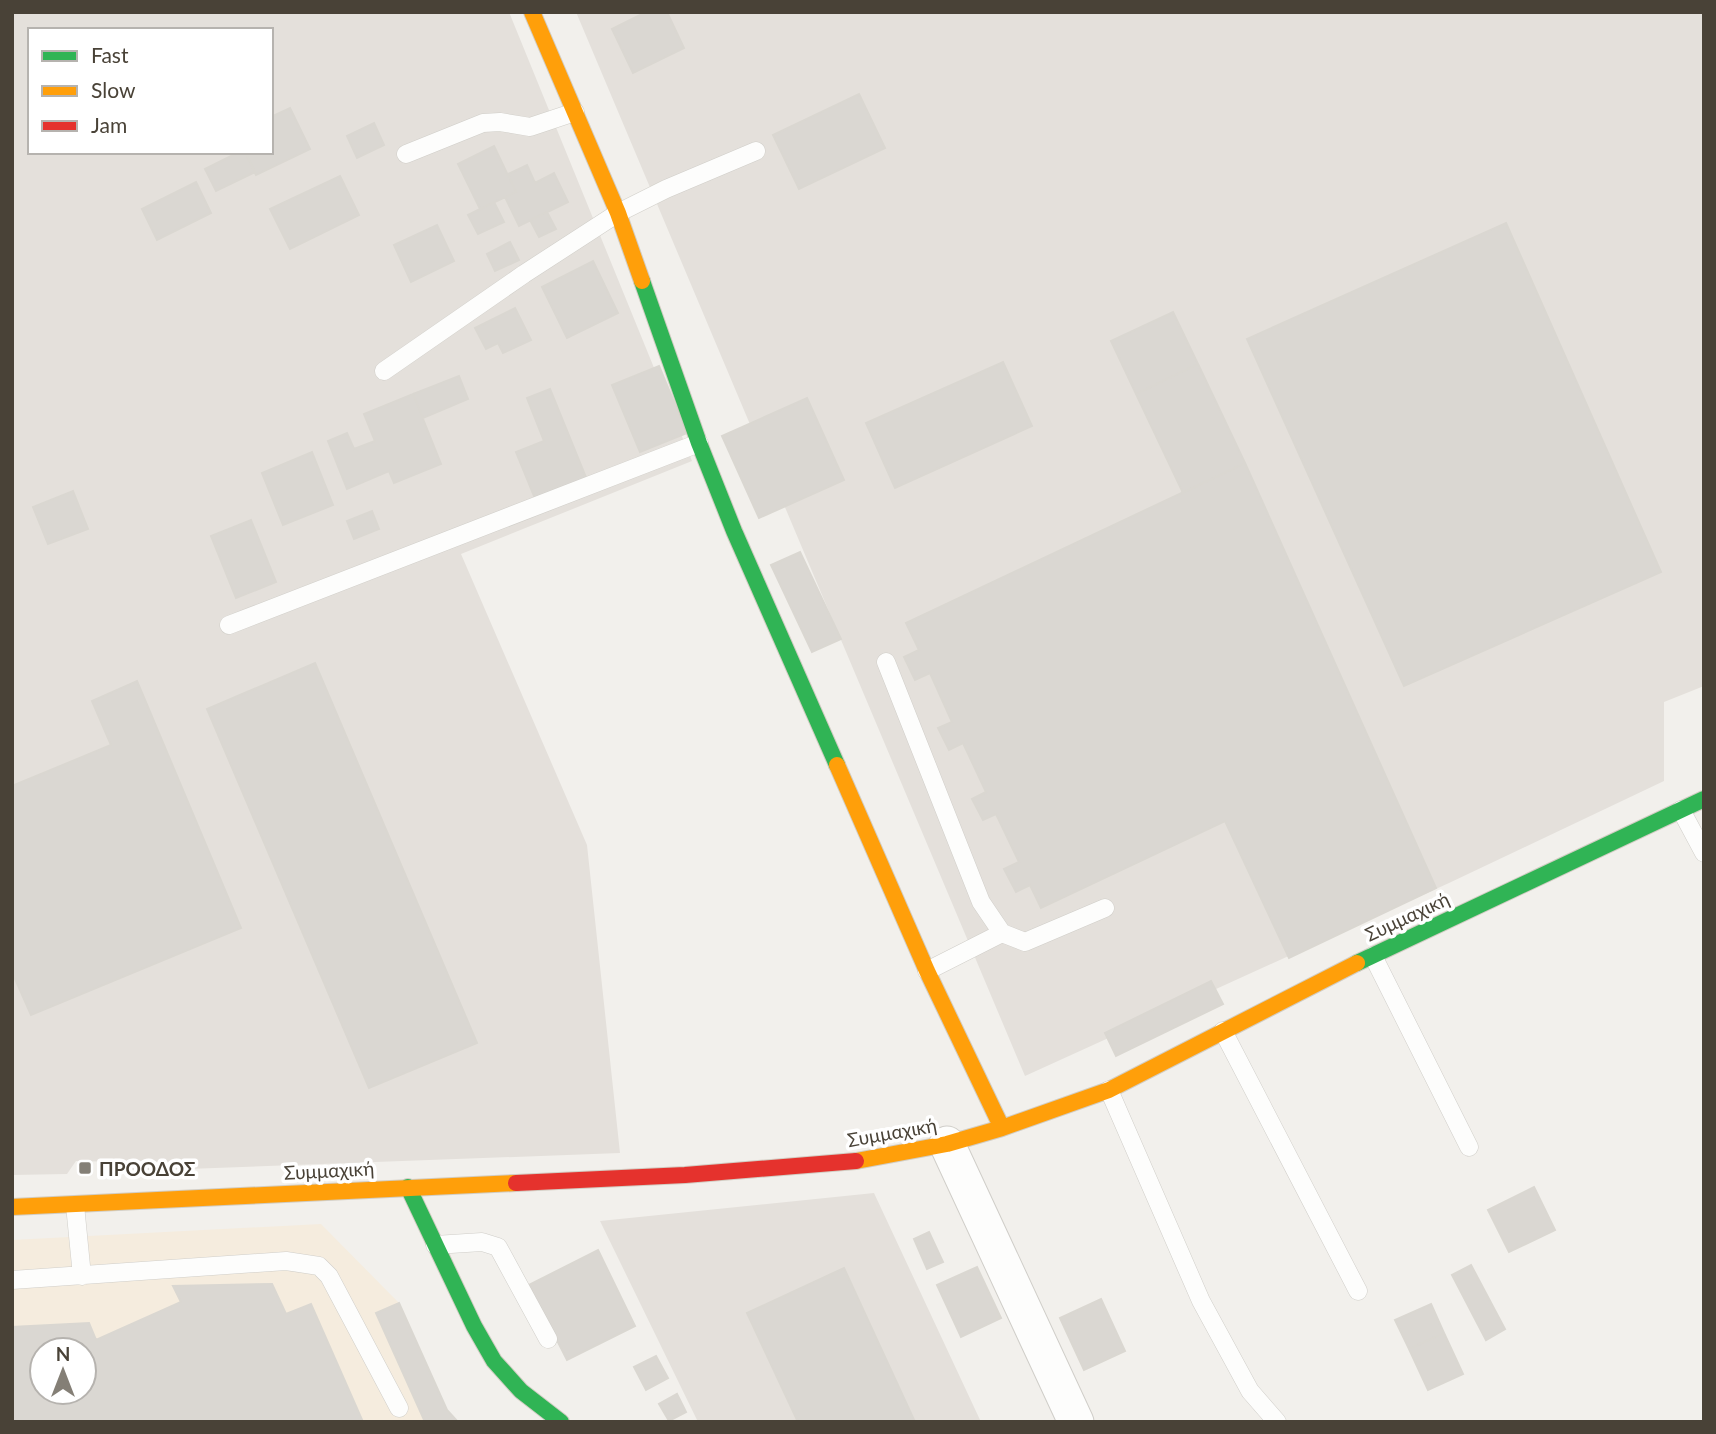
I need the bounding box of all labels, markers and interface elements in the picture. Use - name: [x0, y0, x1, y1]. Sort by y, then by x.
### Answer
- legend: [28, 28, 273, 154]
- text: Fast: [91, 42, 129, 67]
- text: Slow: [91, 77, 136, 102]
- text: Jam: [91, 112, 127, 137]
- street label: Συμμαχική: [1361, 886, 1453, 946]
- street label: Συμμαχική: [846, 1113, 938, 1151]
- street label: Συμμαχική: [283, 1156, 375, 1184]
- place label: ΠΡΟΟΔΟΣ: [99, 1157, 195, 1180]
- marker: ΠΡΟΟΔΟΣ: [77, 1160, 93, 1176]
- north arrow: [28, 1336, 98, 1406]
- text: N: [56, 1342, 70, 1365]

